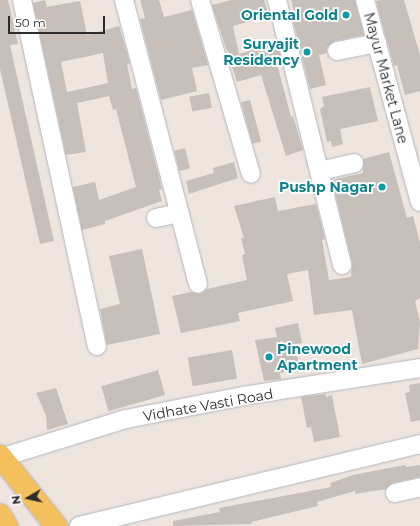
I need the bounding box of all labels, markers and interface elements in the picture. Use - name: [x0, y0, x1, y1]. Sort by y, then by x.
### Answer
- place label: Oriental Gold: [241, 7, 338, 23]
- scale bar: [10, 8, 107, 34]
- marker: Oriental Gold: [341, 10, 351, 20]
- street label: Mayur Market Lane: [360, 11, 412, 145]
- text: 50 m: [15, 15, 46, 30]
- place label: Suryajit Residency: [223, 36, 299, 68]
- marker: Suryajit Residency: [302, 47, 312, 57]
- place label: Pushp Nagar: [279, 179, 374, 195]
- marker: Pushp Nagar: [377, 182, 387, 192]
- place label: Pinewood Apartment: [277, 341, 358, 374]
- marker: Pinewood Apartment: [264, 352, 274, 362]
- street label: Vidhate Vasti Road: [142, 385, 274, 425]
- north arrow: [8, 478, 48, 518]
- text: N: [9, 494, 24, 505]

